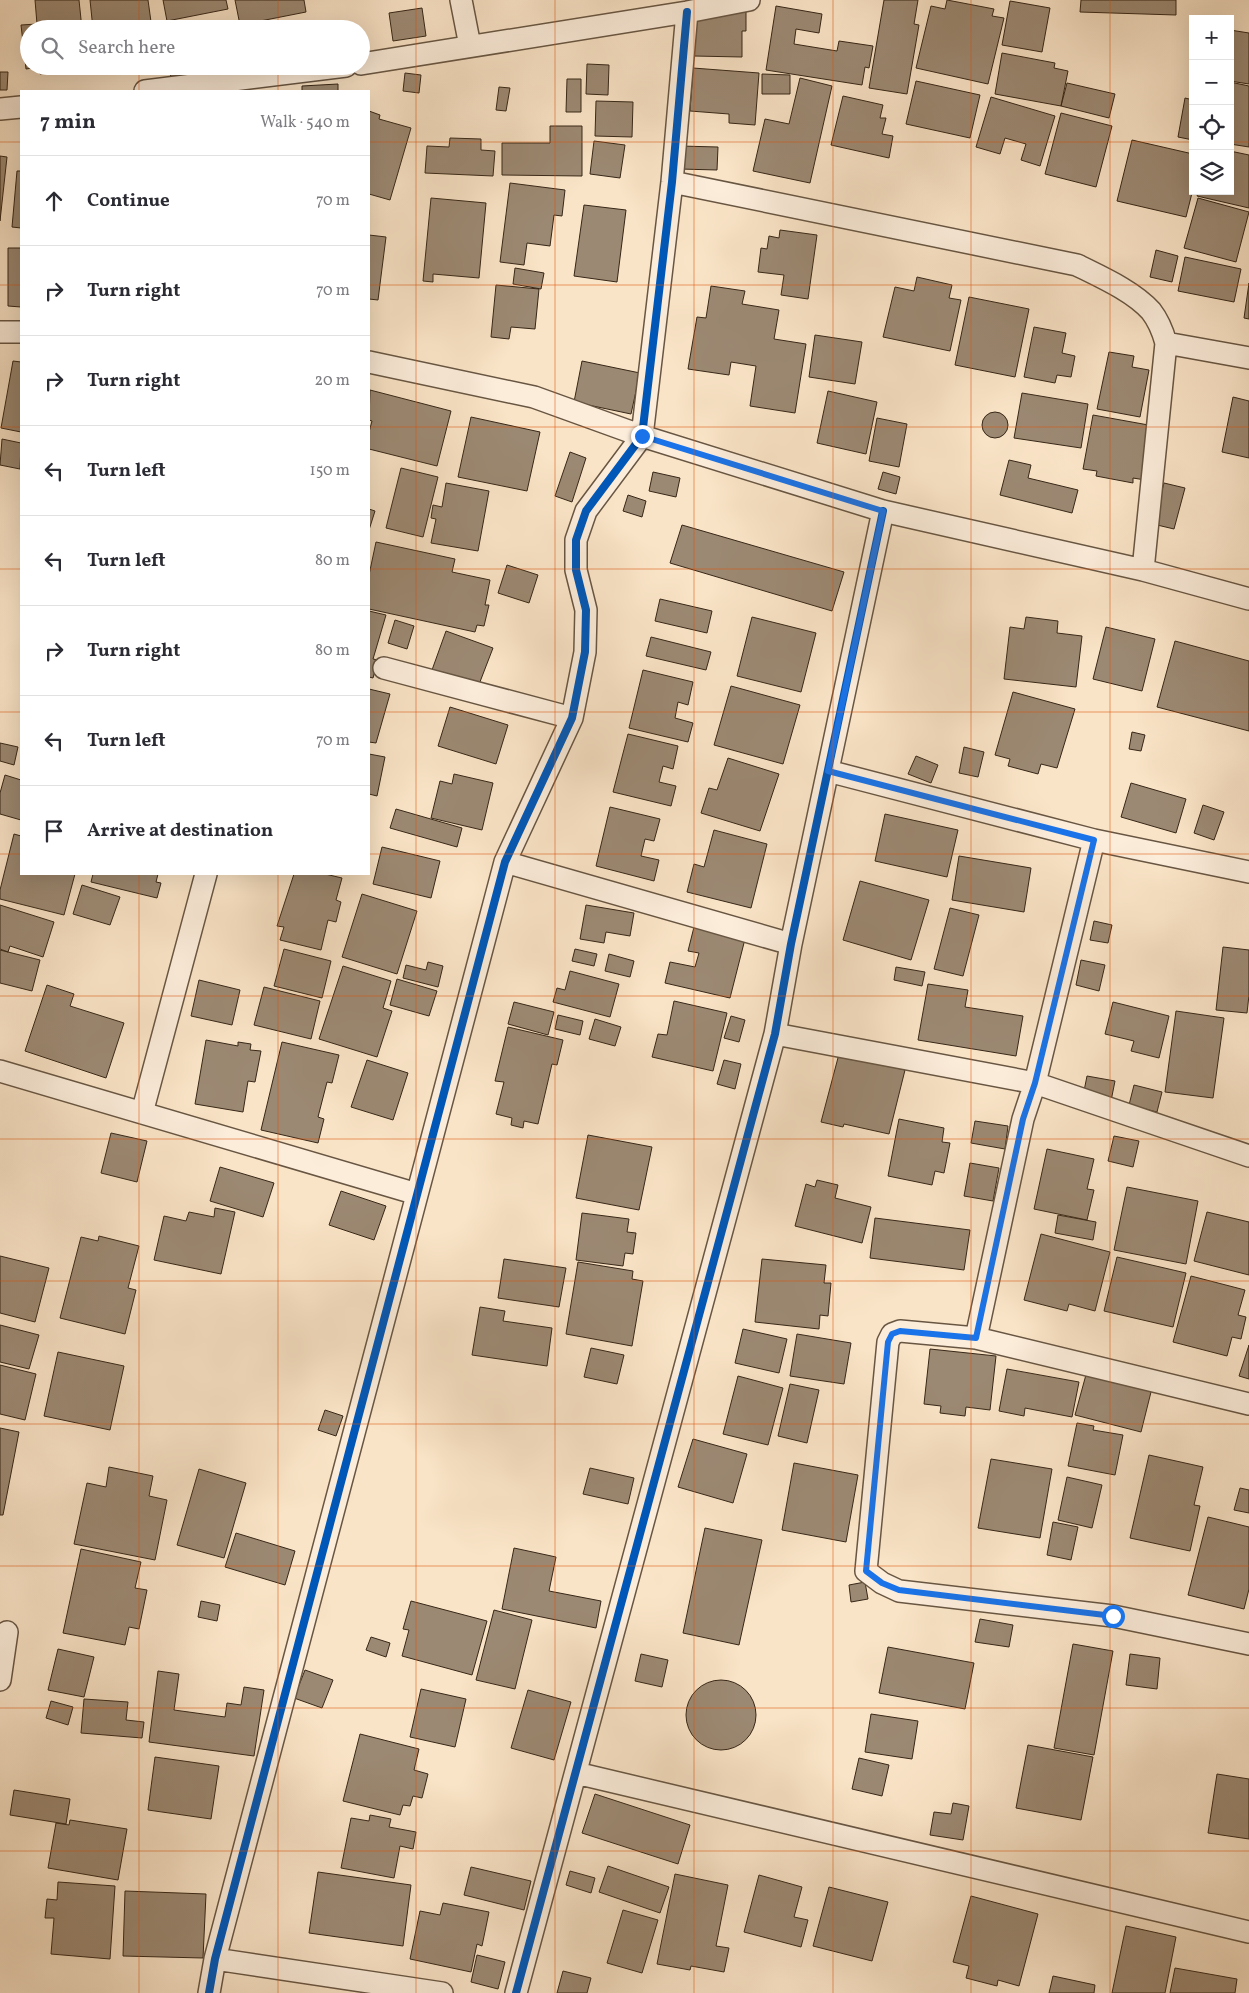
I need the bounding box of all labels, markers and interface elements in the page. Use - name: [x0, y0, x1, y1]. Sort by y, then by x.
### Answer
- map controls: [1189, 15, 1234, 195]
- button: +: [1189, 15, 1234, 60]
- search box: [20, 20, 370, 75]
- icon: search: [38, 34, 66, 62]
- text: Search here: [78, 35, 175, 61]
- button: −: [1189, 60, 1234, 105]
- button: locate: [1189, 105, 1234, 150]
- text: 7 min: [40, 108, 96, 137]
- text: Walk · 540 m: [260, 112, 350, 134]
- button: layers: [1189, 150, 1234, 195]
- icon: ahead: [40, 187, 68, 215]
- text: Continue: [87, 188, 170, 214]
- text: 70 m: [316, 190, 350, 212]
- icon: right: [40, 277, 68, 305]
- text: Turn right: [87, 278, 180, 304]
- text: 70 m: [316, 280, 350, 302]
- icon: right: [40, 367, 68, 395]
- text: Turn right: [87, 368, 180, 394]
- text: 20 m: [315, 370, 350, 392]
- route end: [631, 425, 654, 448]
- icon: left: [40, 457, 68, 485]
- text: Turn left: [87, 458, 166, 484]
- text: 150 m: [309, 460, 350, 482]
- icon: left: [40, 547, 68, 575]
- text: Turn left: [87, 548, 166, 574]
- text: 80 m: [315, 550, 350, 572]
- icon: right: [40, 637, 68, 665]
- text: Turn right: [87, 638, 180, 664]
- text: 80 m: [315, 640, 350, 662]
- icon: left: [40, 727, 68, 755]
- text: Turn left: [87, 728, 166, 754]
- text: 70 m: [316, 730, 350, 752]
- icon: arrive: [40, 817, 68, 845]
- text: Arrive at destination: [87, 818, 273, 844]
- route start: [1102, 1605, 1125, 1628]

